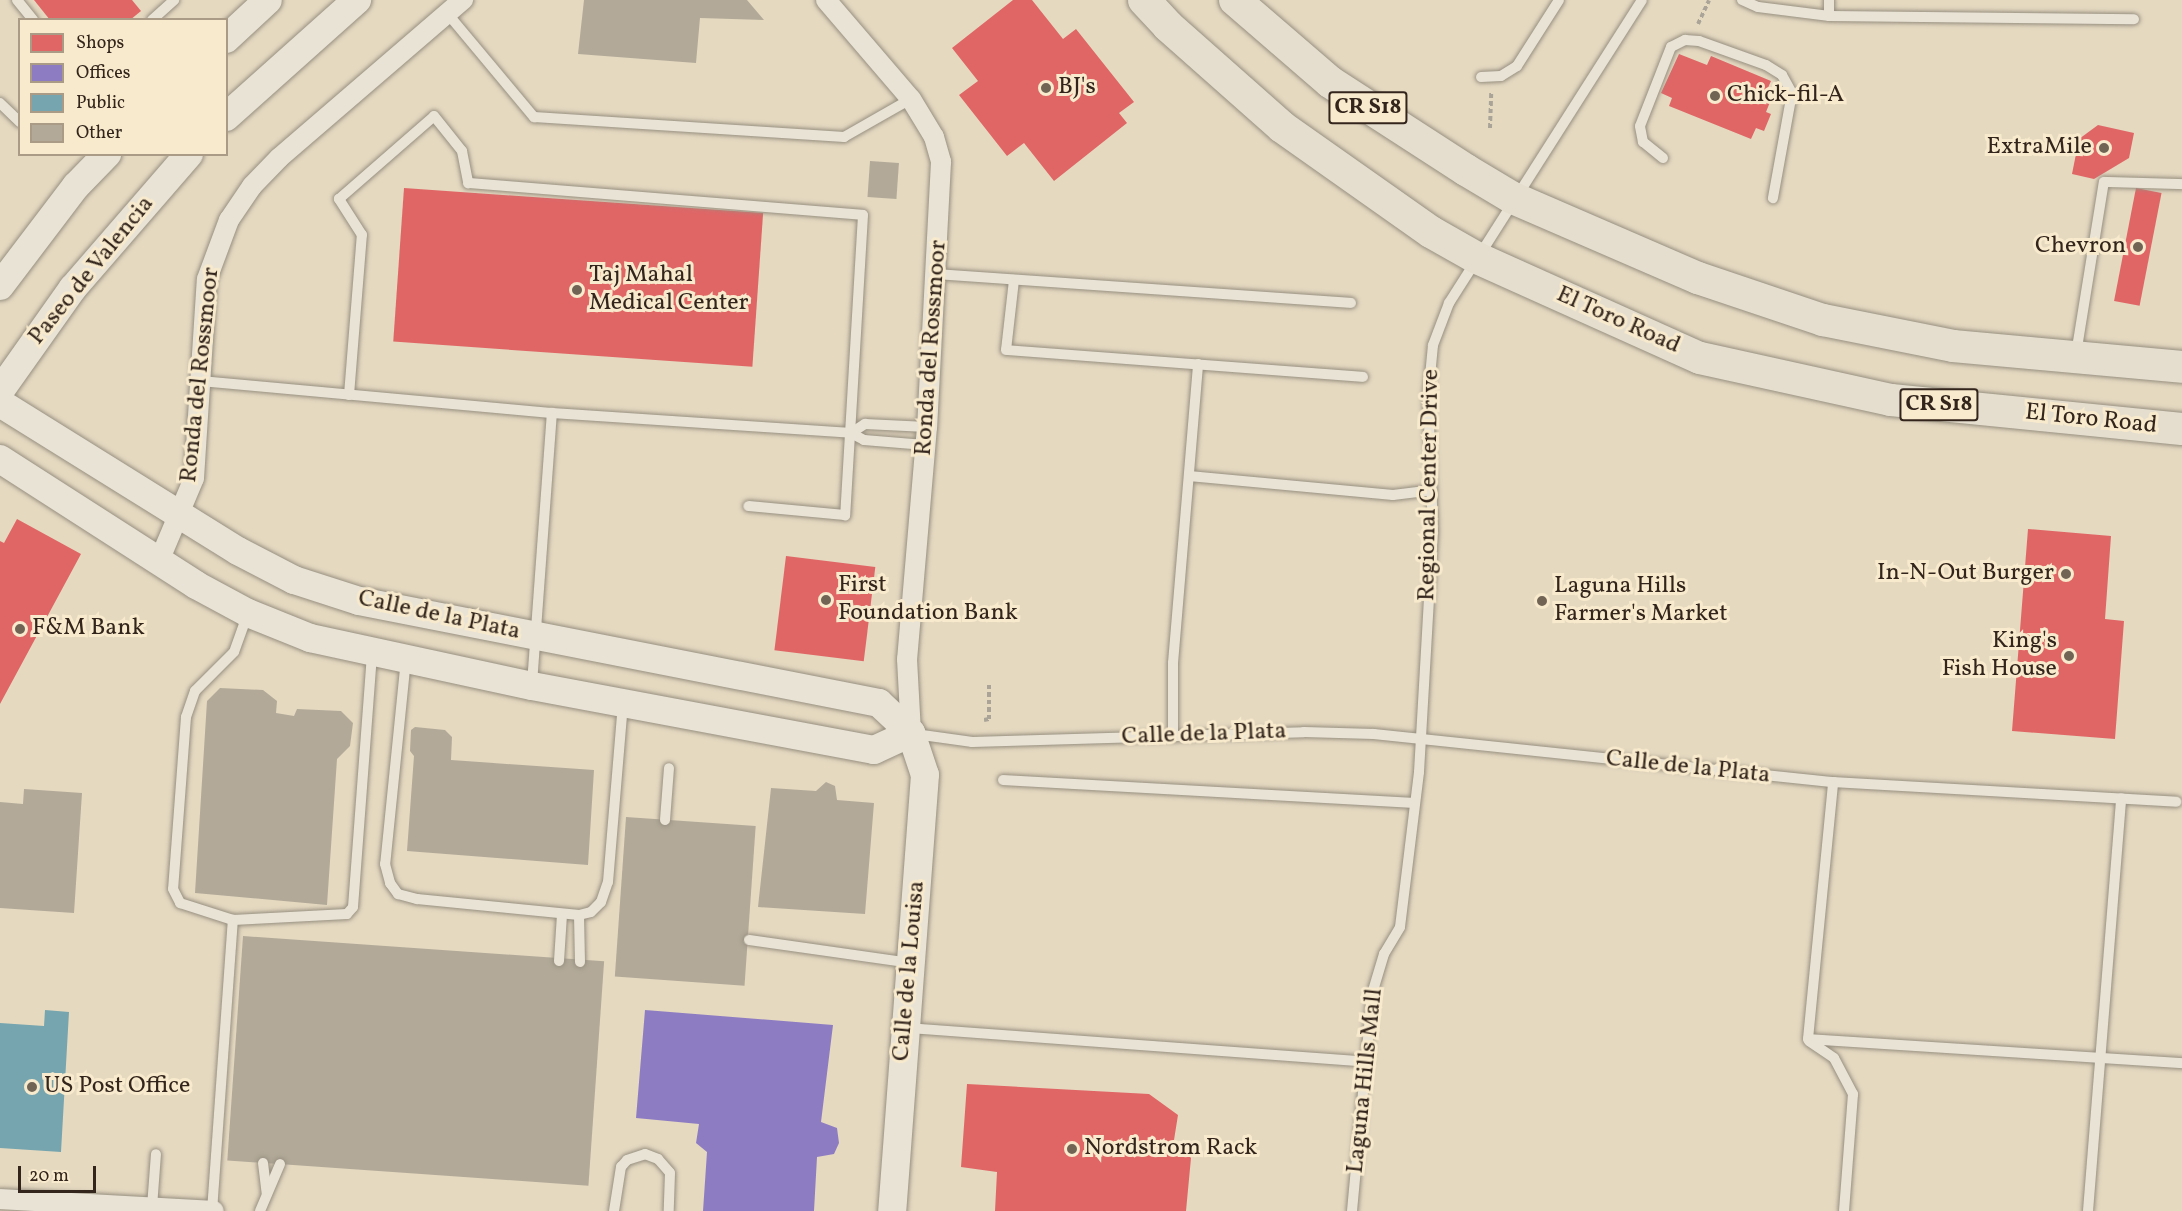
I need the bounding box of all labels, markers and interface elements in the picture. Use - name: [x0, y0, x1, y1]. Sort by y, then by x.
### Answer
- legend: [18, 18, 228, 156]
- text: Shops: [76, 31, 124, 56]
- text: Offices: [76, 61, 131, 86]
- place label: BJ's: [1058, 74, 1096, 102]
- marker: BJ's: [1039, 81, 1053, 95]
- place label: Chick-fil-A: [1727, 82, 1844, 110]
- road number: CR S18: [1328, 89, 1408, 127]
- marker: Chick-fil-A: [1708, 89, 1722, 103]
- text: Public: [76, 91, 125, 116]
- text: Other: [76, 121, 122, 146]
- place label: ExtraMile: [1987, 134, 2092, 162]
- marker: ExtraMile: [2097, 141, 2111, 155]
- street label: Paseo de Valencia: [23, 190, 161, 352]
- place label: Chevron: [2035, 233, 2126, 261]
- street label: Ronda del Rossmoor: [910, 239, 954, 457]
- marker: Chevron: [2131, 240, 2145, 254]
- place label: Taj Mahal Medical Center: [589, 262, 749, 318]
- street label: Ronda del Rossmoor: [175, 266, 227, 484]
- street label: El Toro Road: [1551, 281, 1685, 361]
- marker: Taj Mahal Medical Center: [570, 283, 584, 297]
- street label: Regional Center Drive: [1414, 369, 1446, 601]
- road number: CR S18: [1898, 386, 1980, 424]
- street label: El Toro Road: [2023, 399, 2159, 441]
- place label: In-N-Out Burger: [1877, 560, 2054, 588]
- marker: In-N-Out Burger: [2059, 567, 2073, 581]
- place label: First Foundation Bank: [838, 572, 1018, 628]
- place label: Laguna Hills Farmer's Market: [1554, 573, 1728, 629]
- street label: Calle de la Plata: [355, 585, 523, 647]
- marker: First Foundation Bank: [819, 593, 833, 607]
- marker: Laguna Hills Farmer's Market: [1535, 594, 1549, 608]
- place label: F&M Bank: [32, 615, 145, 643]
- marker: F&M Bank: [13, 622, 27, 636]
- place label: King's Fish House: [1942, 628, 2057, 684]
- marker: King's Fish House: [2062, 649, 2076, 663]
- street label: Calle de la Plata: [1121, 718, 1287, 752]
- street label: Calle de la Plata: [1605, 745, 1771, 791]
- street label: Calle de la Louisa: [888, 880, 932, 1062]
- street label: Laguna Hills Mall: [1342, 987, 1390, 1175]
- place label: US Post Office: [44, 1073, 190, 1101]
- marker: US Post Office: [25, 1080, 39, 1094]
- place label: Nordstrom Rack: [1084, 1135, 1257, 1163]
- marker: Nordstrom Rack: [1065, 1142, 1079, 1156]
- scale bar: [21, 1154, 99, 1192]
- text: 20 m: [29, 1164, 69, 1189]

